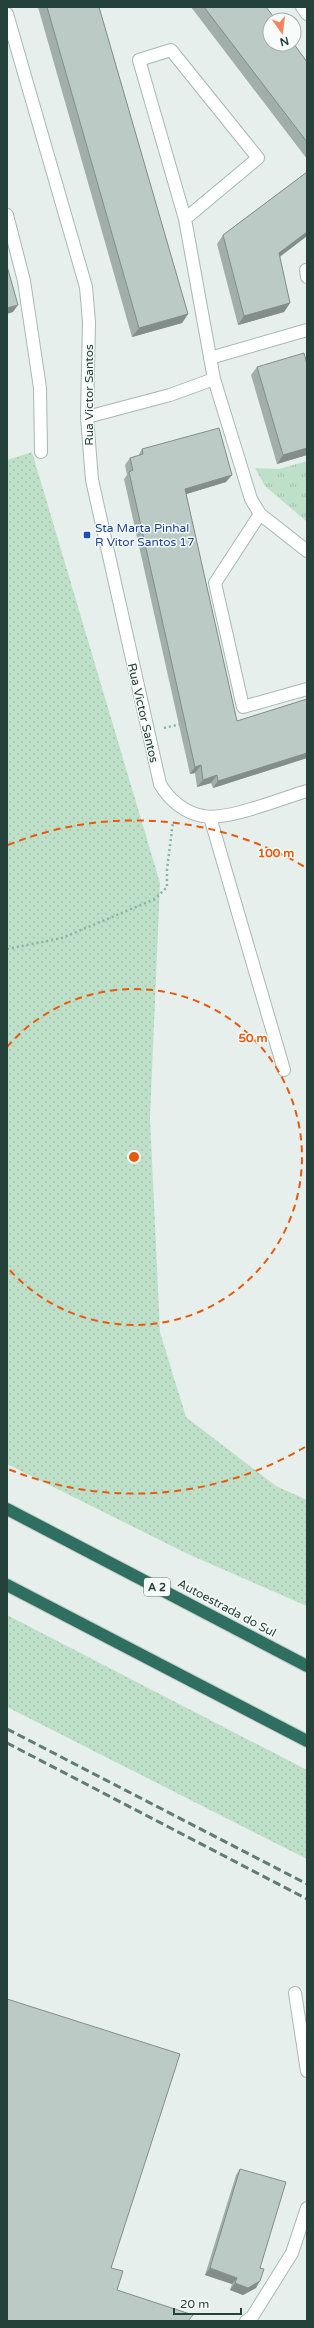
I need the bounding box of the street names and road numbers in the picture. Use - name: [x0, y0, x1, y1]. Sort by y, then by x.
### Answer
- street label: Rua Victor Santos: [82, 344, 96, 446]
- street label: Rua Victor Santos: [125, 662, 161, 764]
- street label: Autoestrada do Sul: [175, 1576, 279, 1640]
- road number: A 2: [144, 1578, 170, 1596]

